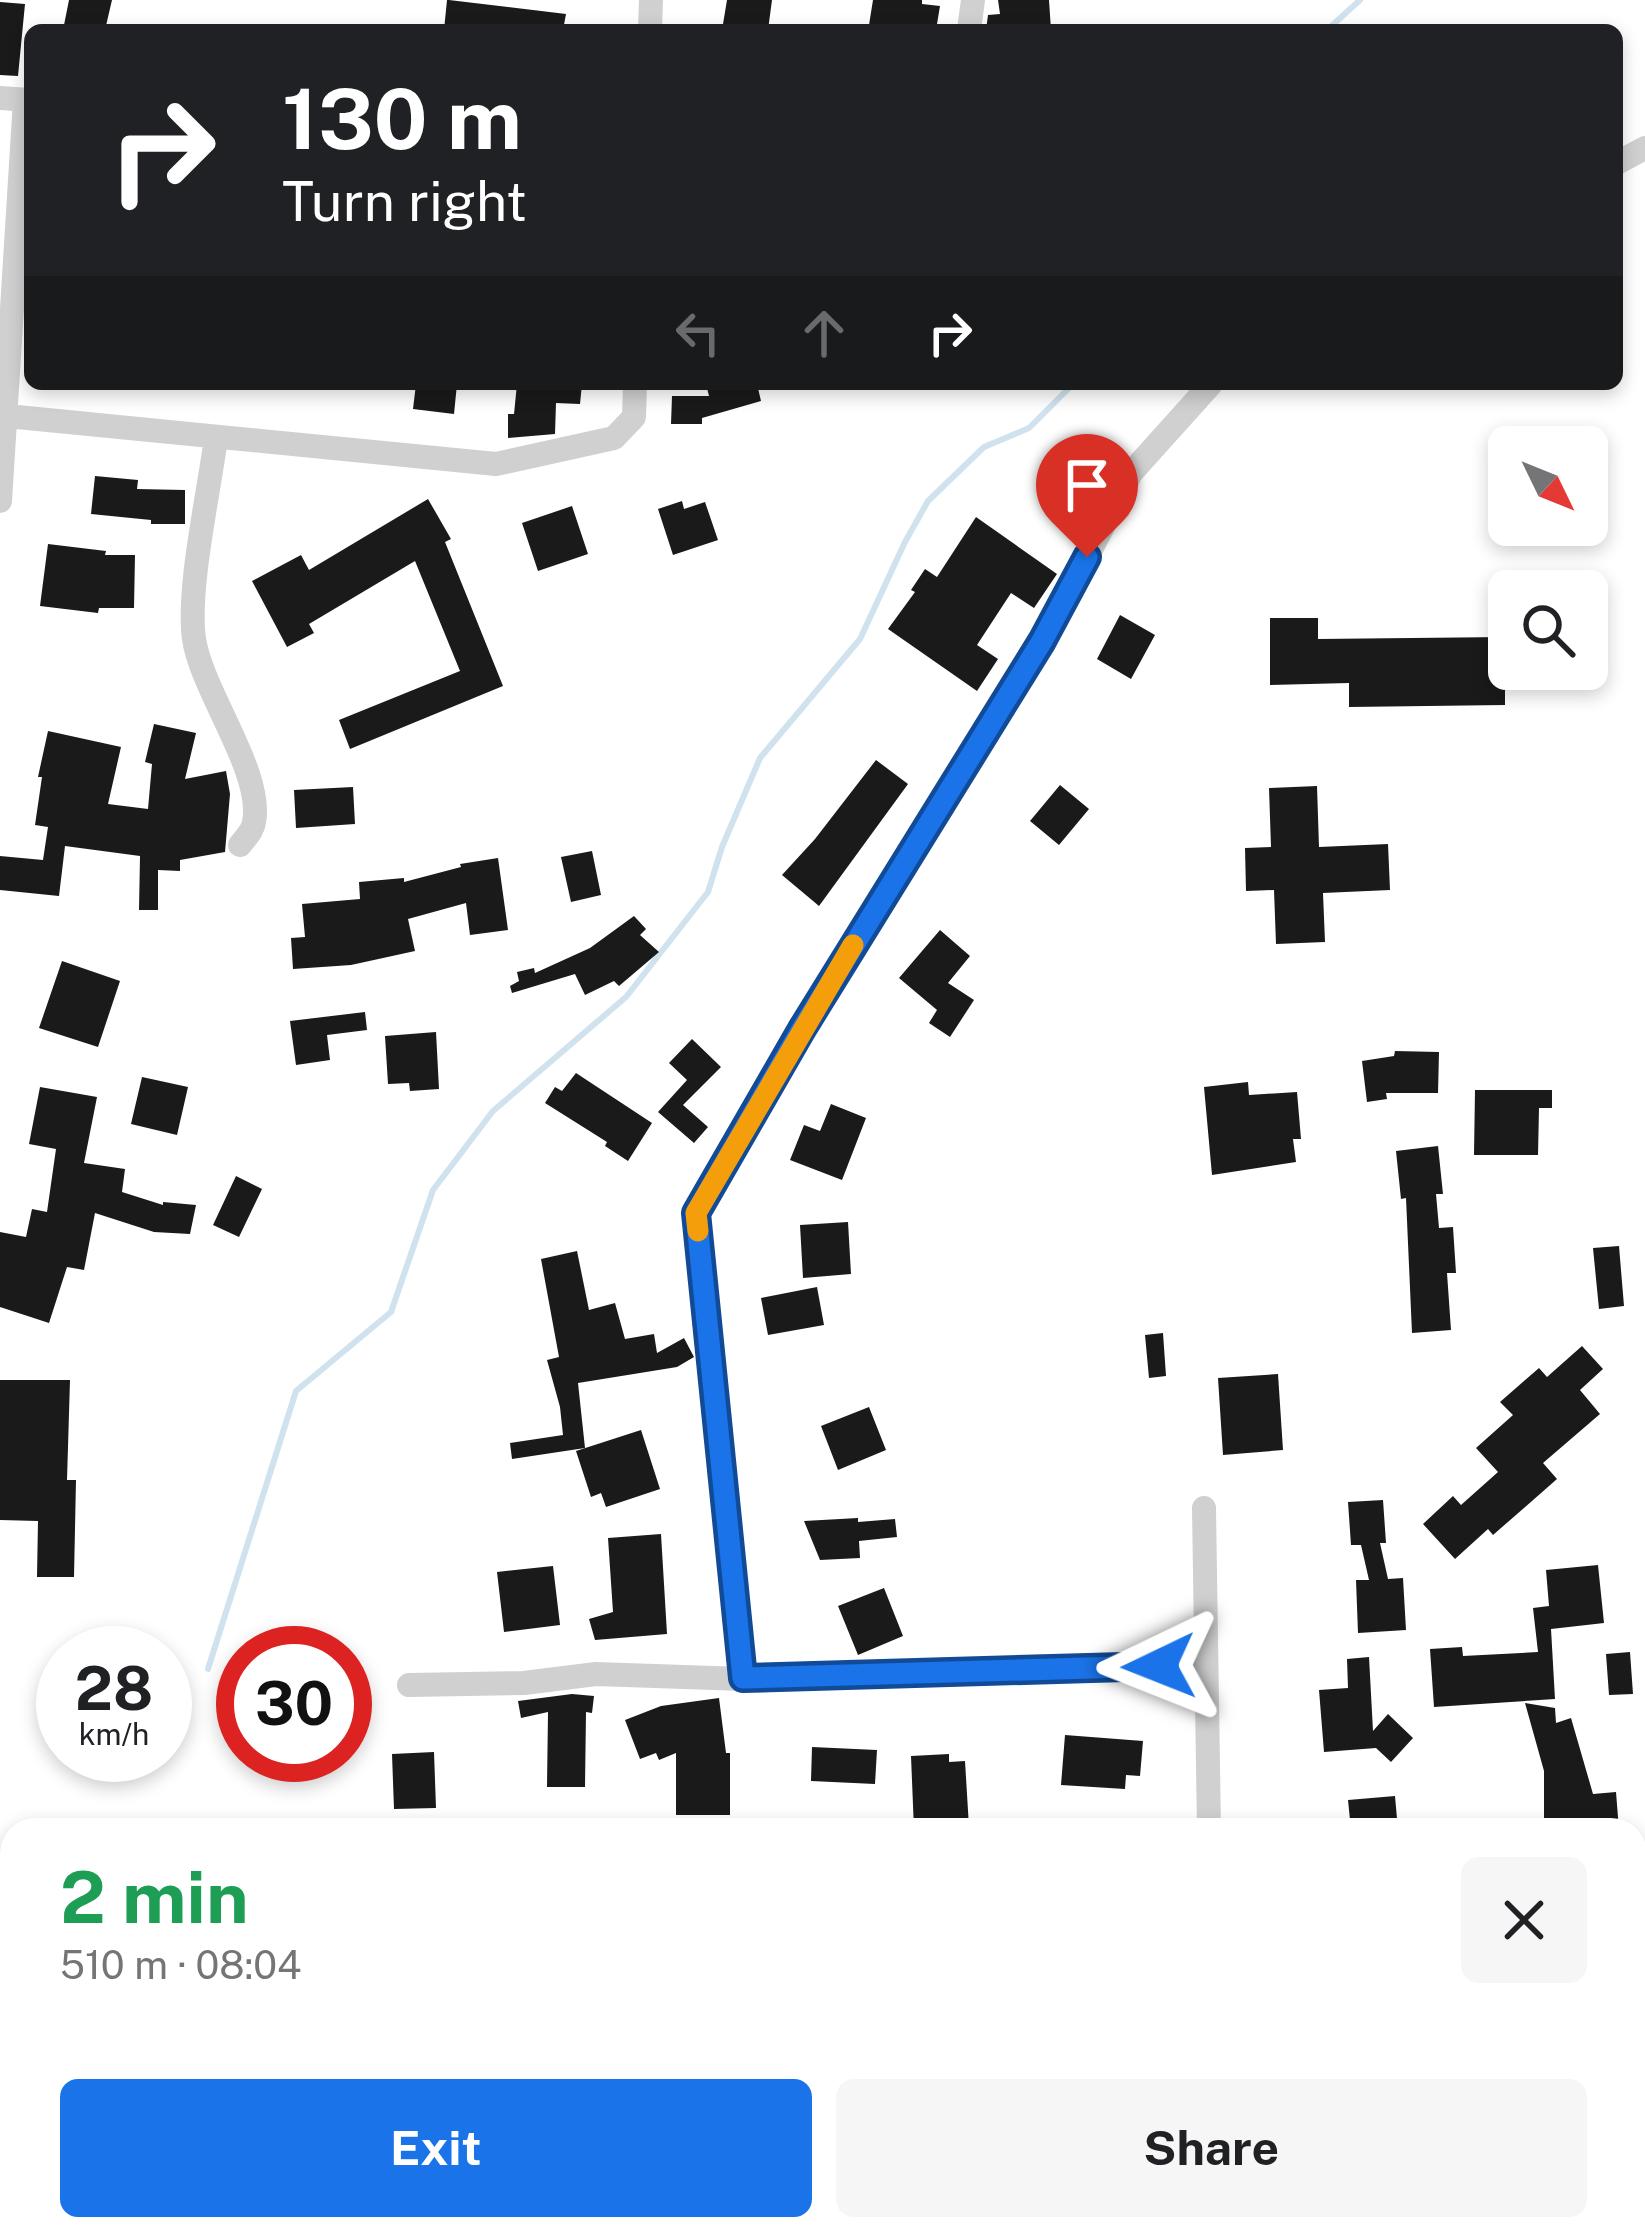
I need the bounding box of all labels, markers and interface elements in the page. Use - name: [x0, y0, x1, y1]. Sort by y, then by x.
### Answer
- text: 130 m: [282, 69, 522, 168]
- icon: right: [84, 72, 240, 228]
- text: Turn right: [282, 170, 527, 233]
- icon: left: [665, 300, 731, 366]
- icon: ahead: [791, 300, 857, 366]
- icon: right: [917, 300, 983, 366]
- north arrow: [1488, 426, 1608, 546]
- map controls: [1488, 426, 1608, 690]
- pin: [1036, 434, 1138, 557]
- icon: arrive: [1054, 452, 1120, 518]
- button: search: [1488, 570, 1608, 690]
- position arrow: [1096, 1603, 1222, 1729]
- speed limit sign: 30: [216, 1626, 372, 1782]
- text: 28: [75, 1653, 153, 1724]
- text: km/h: [79, 1716, 149, 1752]
- text: 2 min: [60, 1855, 249, 1939]
- button: close: [1461, 1857, 1587, 1983]
- text: 510 m · 08:04: [60, 1942, 302, 1988]
- button: Exit: [60, 2079, 812, 2217]
- button: Share: [836, 2079, 1587, 2217]

